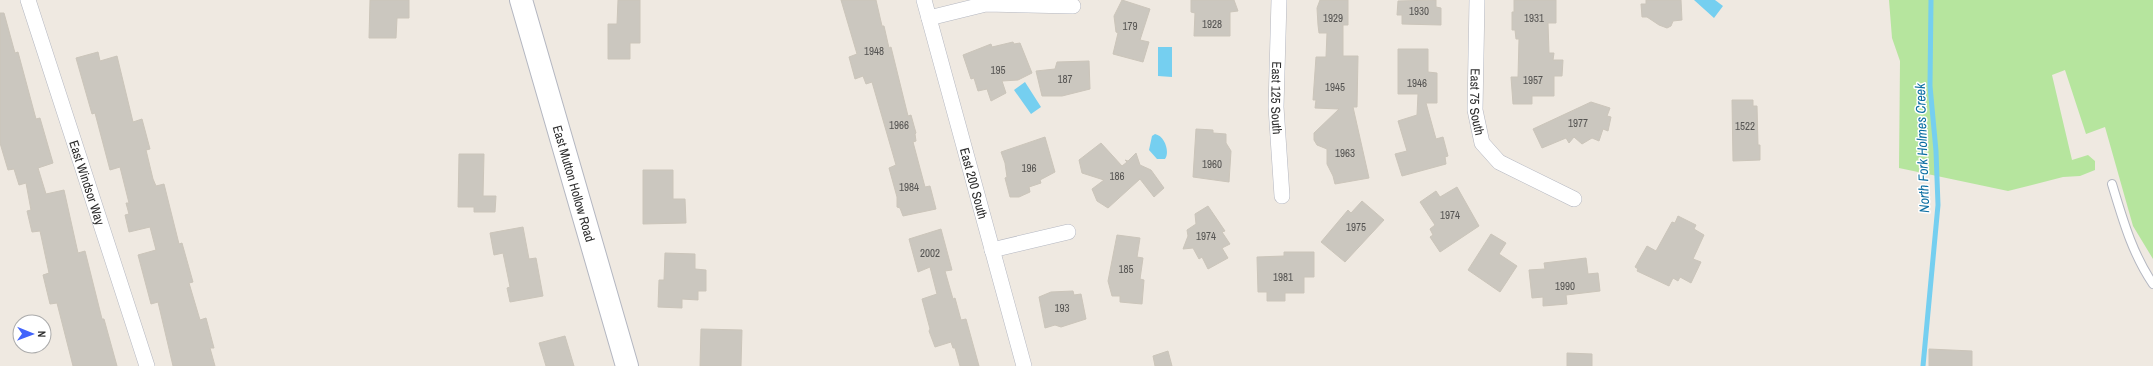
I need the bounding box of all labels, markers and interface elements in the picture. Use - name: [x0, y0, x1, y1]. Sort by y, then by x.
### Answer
- house number: 1930: [1409, 4, 1429, 18]
- house number: 1929: [1323, 11, 1343, 25]
- house number: 1931: [1524, 11, 1544, 25]
- house number: 1928: [1202, 17, 1222, 31]
- house number: 179: [1122, 19, 1138, 33]
- house number: 1948: [864, 44, 884, 58]
- street label: East 125 South: [1267, 61, 1286, 135]
- house number: 195: [990, 63, 1006, 77]
- street label: East 75 South: [1466, 68, 1489, 137]
- house number: 187: [1057, 72, 1073, 86]
- house number: 1957: [1523, 73, 1543, 87]
- house number: 1946: [1407, 76, 1427, 90]
- house number: 1945: [1325, 80, 1345, 94]
- water label: North Fork Holmes Creek: [1911, 82, 1933, 213]
- house number: 1977: [1568, 116, 1588, 130]
- house number: 1966: [889, 118, 909, 132]
- house number: 1522: [1735, 119, 1755, 133]
- street label: East Mutton Hollow Road: [549, 123, 599, 244]
- street label: East Windsor Way: [66, 138, 109, 228]
- street label: East 200 South: [956, 146, 992, 221]
- house number: 1963: [1335, 146, 1355, 160]
- house number: 1960: [1202, 157, 1222, 171]
- house number: 196: [1021, 161, 1037, 175]
- house number: 186: [1109, 169, 1125, 183]
- house number: 1984: [899, 180, 919, 194]
- house number: 1974: [1440, 208, 1460, 222]
- house number: 1975: [1346, 220, 1366, 234]
- house number: 1974: [1196, 229, 1216, 243]
- house number: 2002: [920, 246, 940, 260]
- house number: 185: [1118, 262, 1134, 276]
- house number: 1981: [1273, 270, 1293, 284]
- house number: 1990: [1555, 279, 1575, 293]
- house number: 193: [1054, 301, 1070, 315]
- north arrow: [12, 314, 52, 354]
- text: N: [35, 331, 49, 338]

